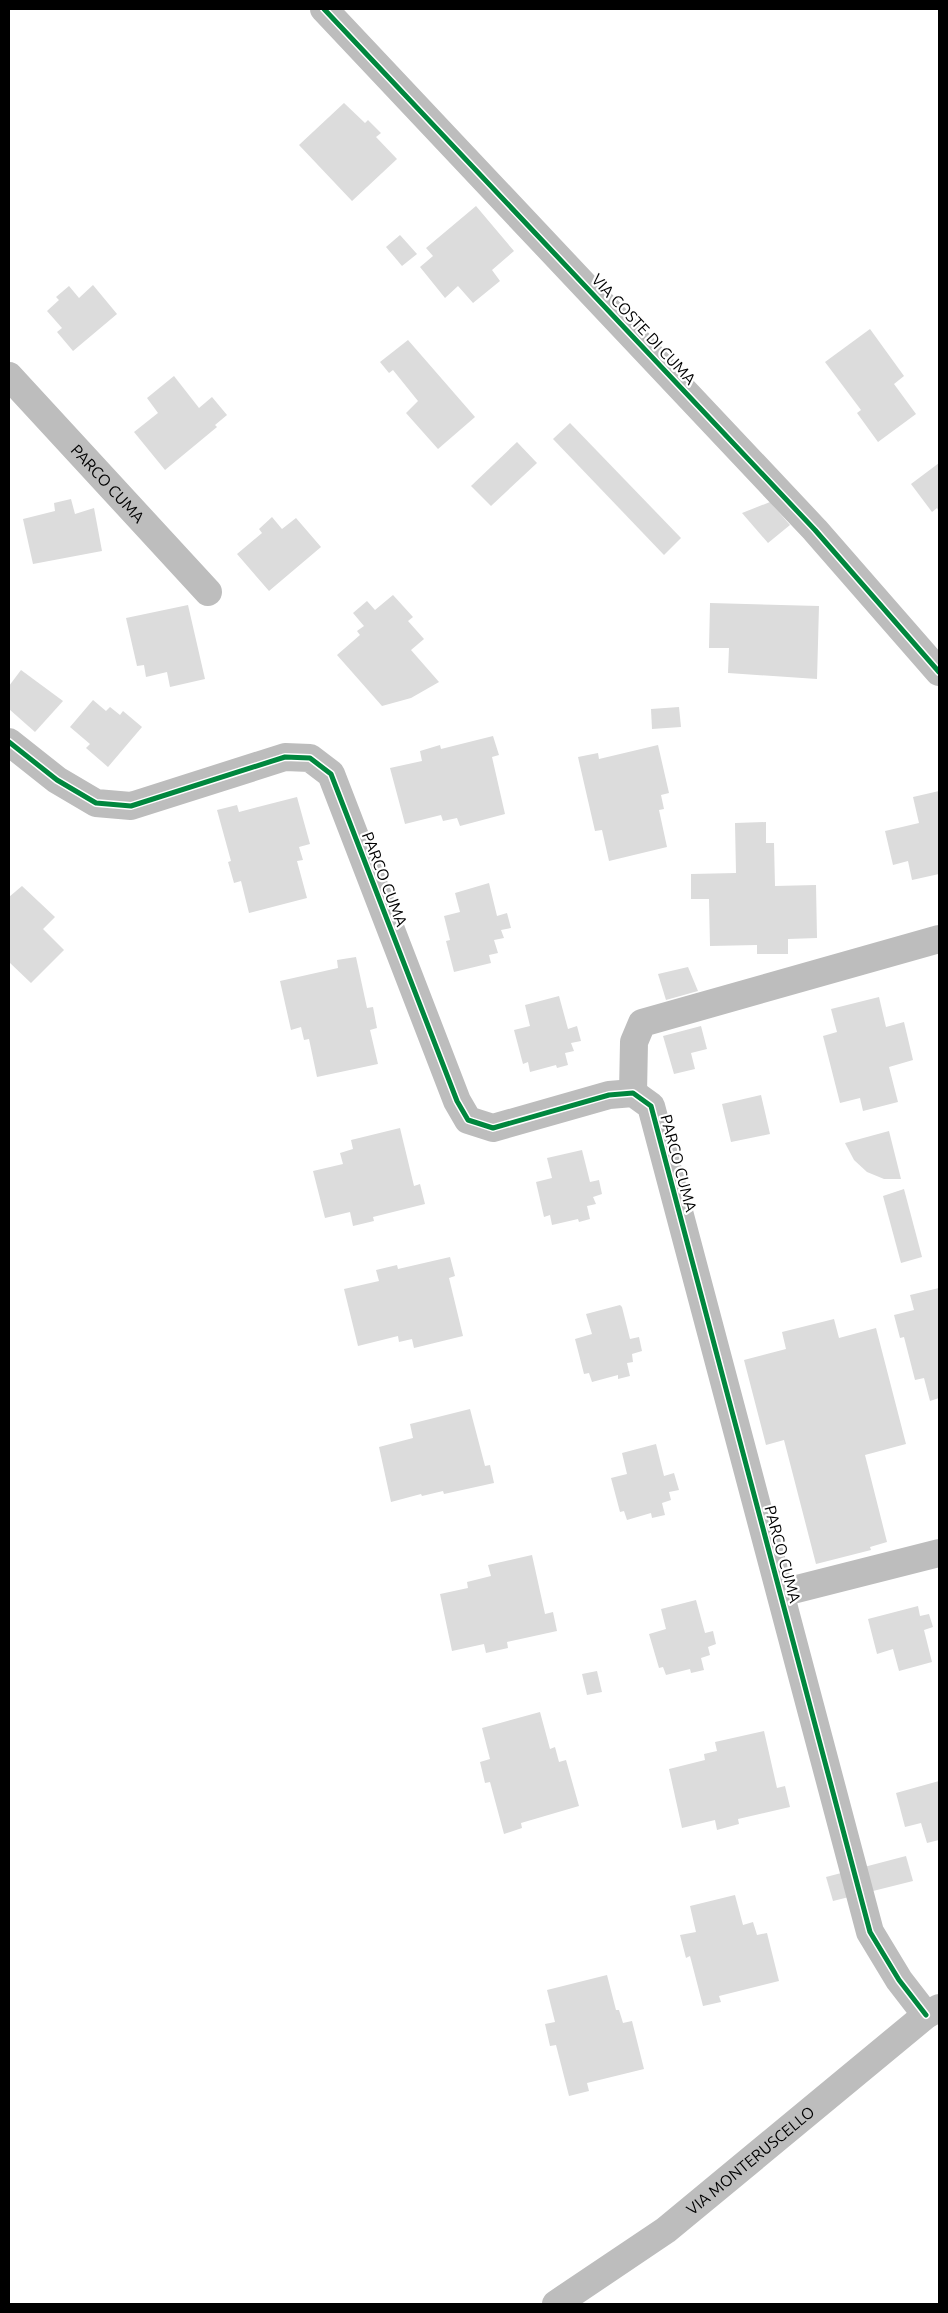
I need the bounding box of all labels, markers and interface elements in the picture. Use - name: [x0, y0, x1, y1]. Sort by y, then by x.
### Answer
- street label: VIA COSTE DI CUMA: [588, 270, 700, 388]
- street label: PARCO CUMA: [67, 441, 149, 527]
- street label: PARCO CUMA: [359, 829, 412, 929]
- street label: PARCO CUMA: [657, 1112, 701, 1214]
- street label: PARCO CUMA: [761, 1503, 805, 1605]
- street label: VIA MONTERUSCELLO: [683, 2102, 818, 2218]

